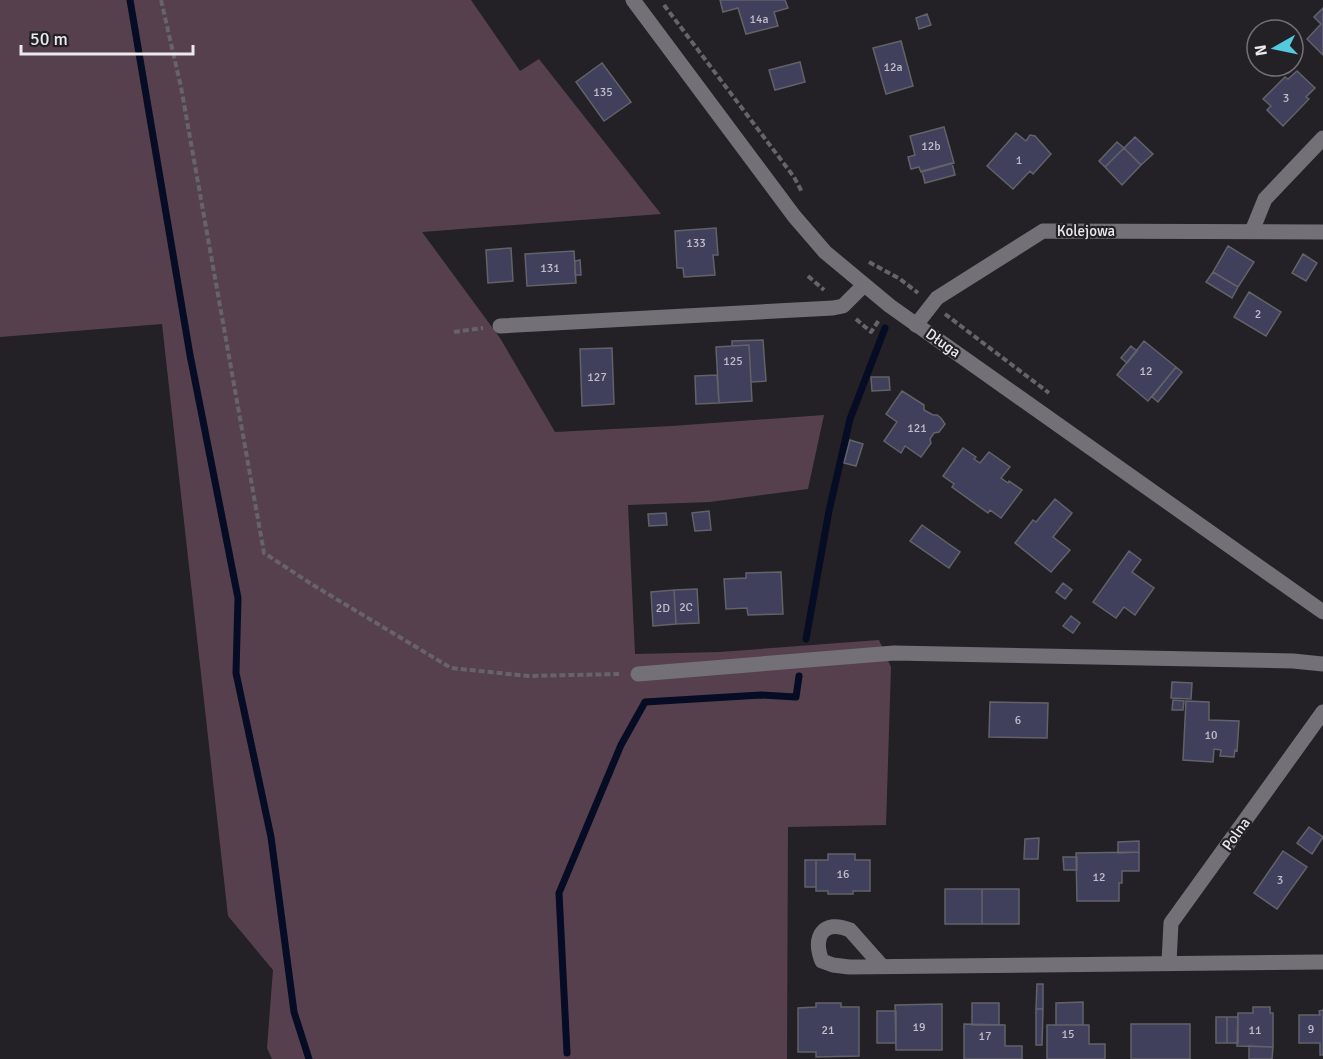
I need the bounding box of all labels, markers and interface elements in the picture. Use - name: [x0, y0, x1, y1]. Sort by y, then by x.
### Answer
- house number: 14a: [749, 12, 769, 27]
- scale bar: [21, 18, 194, 56]
- north arrow: [1245, 18, 1305, 78]
- text: 50 m: [30, 28, 68, 50]
- text: N: [1250, 43, 1272, 57]
- house number: 12a: [883, 60, 903, 75]
- house number: 135: [593, 85, 613, 100]
- house number: 3: [1283, 91, 1289, 106]
- house number: 12b: [921, 139, 941, 154]
- house number: 1: [1016, 153, 1022, 168]
- street label: Kolejowa: [1057, 222, 1115, 240]
- house number: 133: [686, 236, 706, 251]
- house number: 131: [540, 261, 560, 276]
- house number: 2: [1255, 307, 1261, 322]
- street label: Długa: [922, 325, 964, 361]
- house number: 125: [723, 354, 743, 369]
- house number: 12: [1140, 364, 1152, 379]
- house number: 127: [587, 370, 607, 385]
- house number: 121: [907, 421, 927, 436]
- house number: 2C: [679, 600, 693, 615]
- house number: 2D: [656, 601, 670, 616]
- house number: 6: [1015, 713, 1021, 728]
- house number: 10: [1205, 728, 1217, 743]
- street label: Polna: [1218, 814, 1254, 854]
- house number: 16: [837, 867, 849, 882]
- house number: 12: [1093, 870, 1105, 885]
- house number: 3: [1277, 873, 1283, 888]
- house number: 19: [913, 1020, 925, 1035]
- house number: 9: [1308, 1022, 1314, 1037]
- house number: 21: [822, 1023, 834, 1038]
- house number: 11: [1249, 1023, 1261, 1038]
- house number: 15: [1062, 1027, 1074, 1042]
- house number: 17: [979, 1029, 991, 1044]

